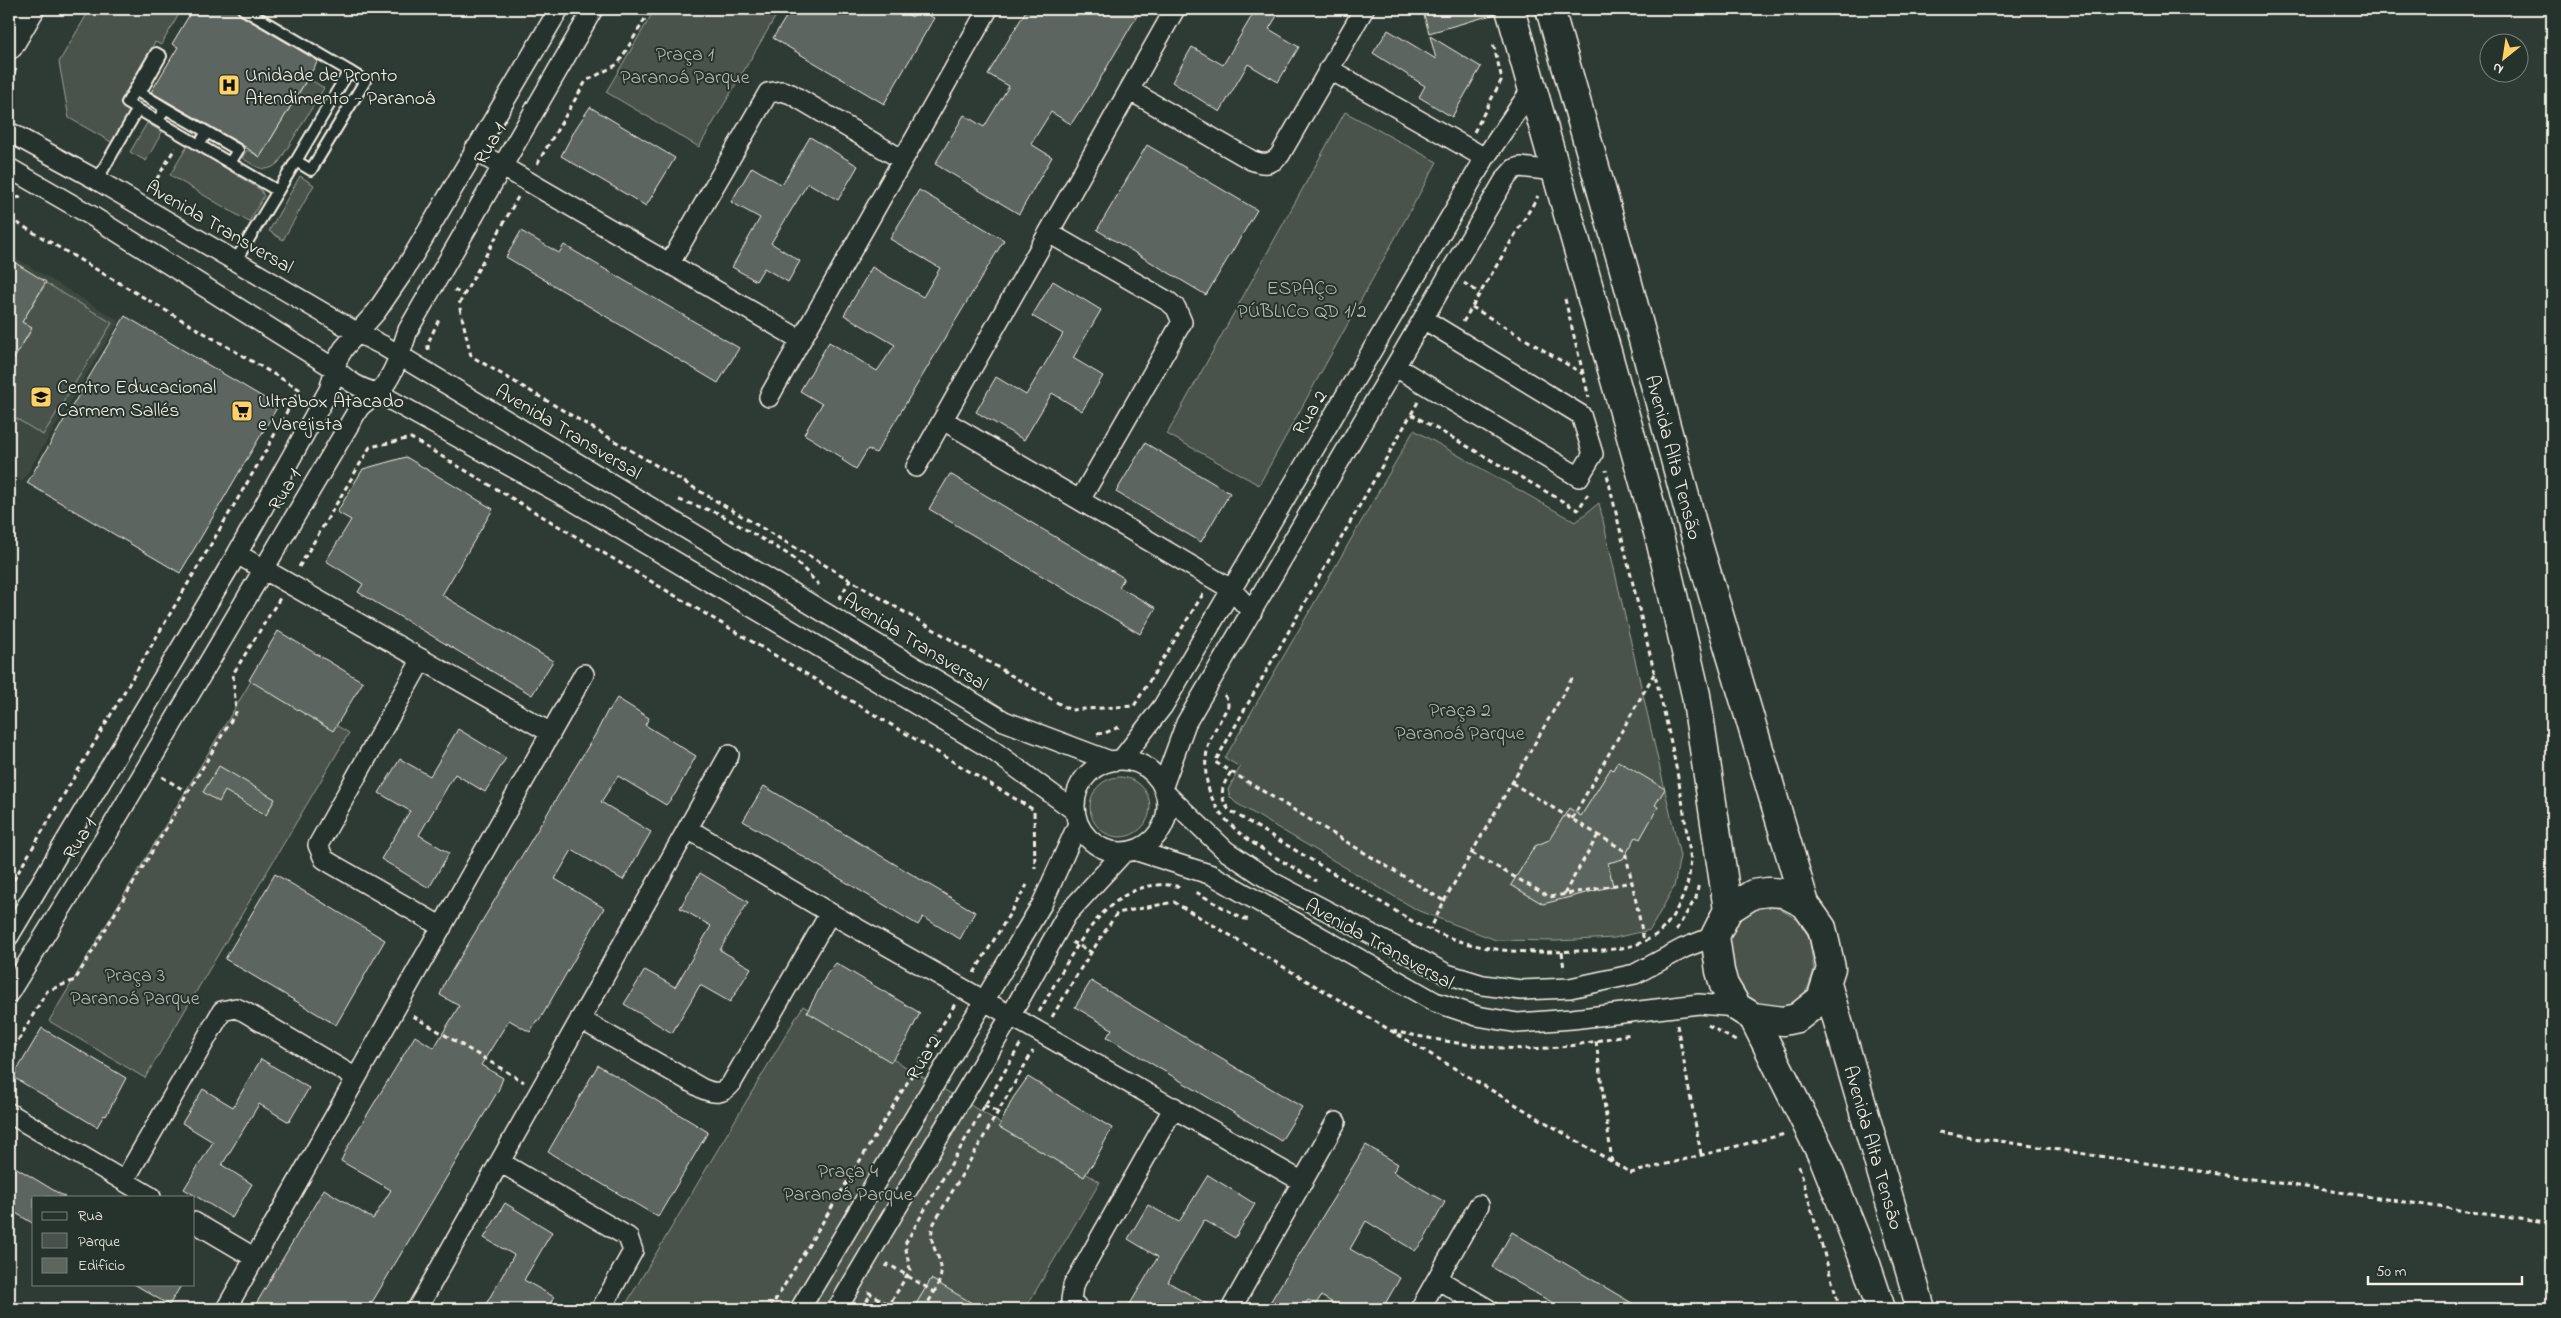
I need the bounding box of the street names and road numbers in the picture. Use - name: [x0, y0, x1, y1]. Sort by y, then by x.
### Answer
- street label: Rua 1: [467, 118, 515, 171]
- street label: Avenida Transversal: [139, 174, 298, 282]
- street label: Avenida Alta Tensão: [1636, 372, 1708, 543]
- street label: Avenida Transversal: [489, 378, 647, 488]
- street label: Rua 2: [1286, 385, 1336, 441]
- street label: Rua 1: [262, 464, 310, 517]
- street label: Avenida Transversal: [836, 587, 993, 700]
- street label: Rua 1: [57, 813, 105, 866]
- street label: Avenida Transversal: [1299, 892, 1459, 998]
- street label: Rua 2: [900, 1030, 950, 1086]
- street label: Avenida Alta Tensāo: [1834, 1063, 1909, 1233]

